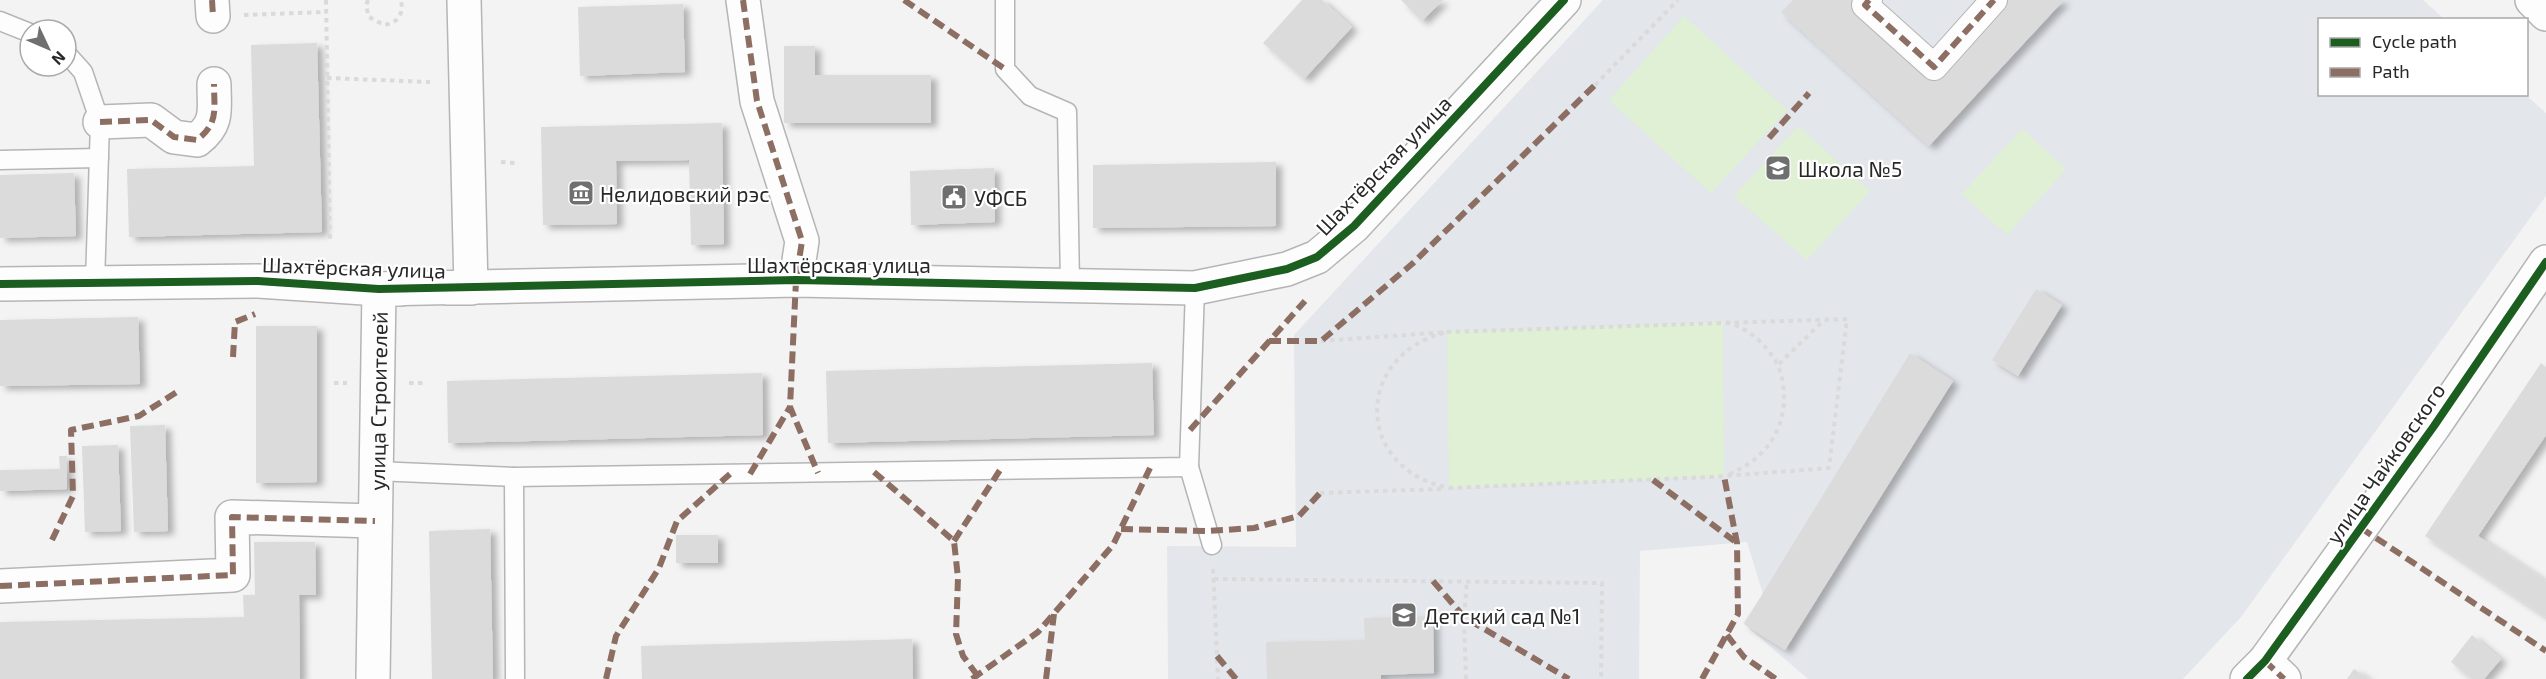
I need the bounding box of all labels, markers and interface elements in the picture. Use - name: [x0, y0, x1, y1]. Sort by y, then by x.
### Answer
- north arrow: [18, 18, 78, 78]
- legend: [2318, 18, 2528, 96]
- text: Cycle path: [2372, 30, 2457, 52]
- text: N: [48, 48, 70, 70]
- text: Path: [2372, 60, 2410, 82]
- street label: Шахтёрская улица: [1310, 90, 1457, 241]
- school or university icon: Школа №5: [1763, 153, 1793, 183]
- place label: Школа №5: [1798, 156, 1902, 181]
- museum icon: Нелидовский рэс: [566, 178, 596, 208]
- place label: Нелидовский рэс: [600, 181, 769, 206]
- public building icon: УФСБ: [939, 182, 969, 212]
- place label: УФСБ: [974, 185, 1027, 210]
- street label: Шахтёрская улица: [262, 251, 446, 284]
- street label: Шахтёрская улица: [747, 252, 931, 278]
- street label: улица Строителей: [363, 311, 391, 491]
- street label: улица Чайковского: [2320, 378, 2451, 549]
- school or university icon: Детский сад №1: [1389, 600, 1419, 630]
- place label: Детский сад №1: [1424, 603, 1580, 628]

